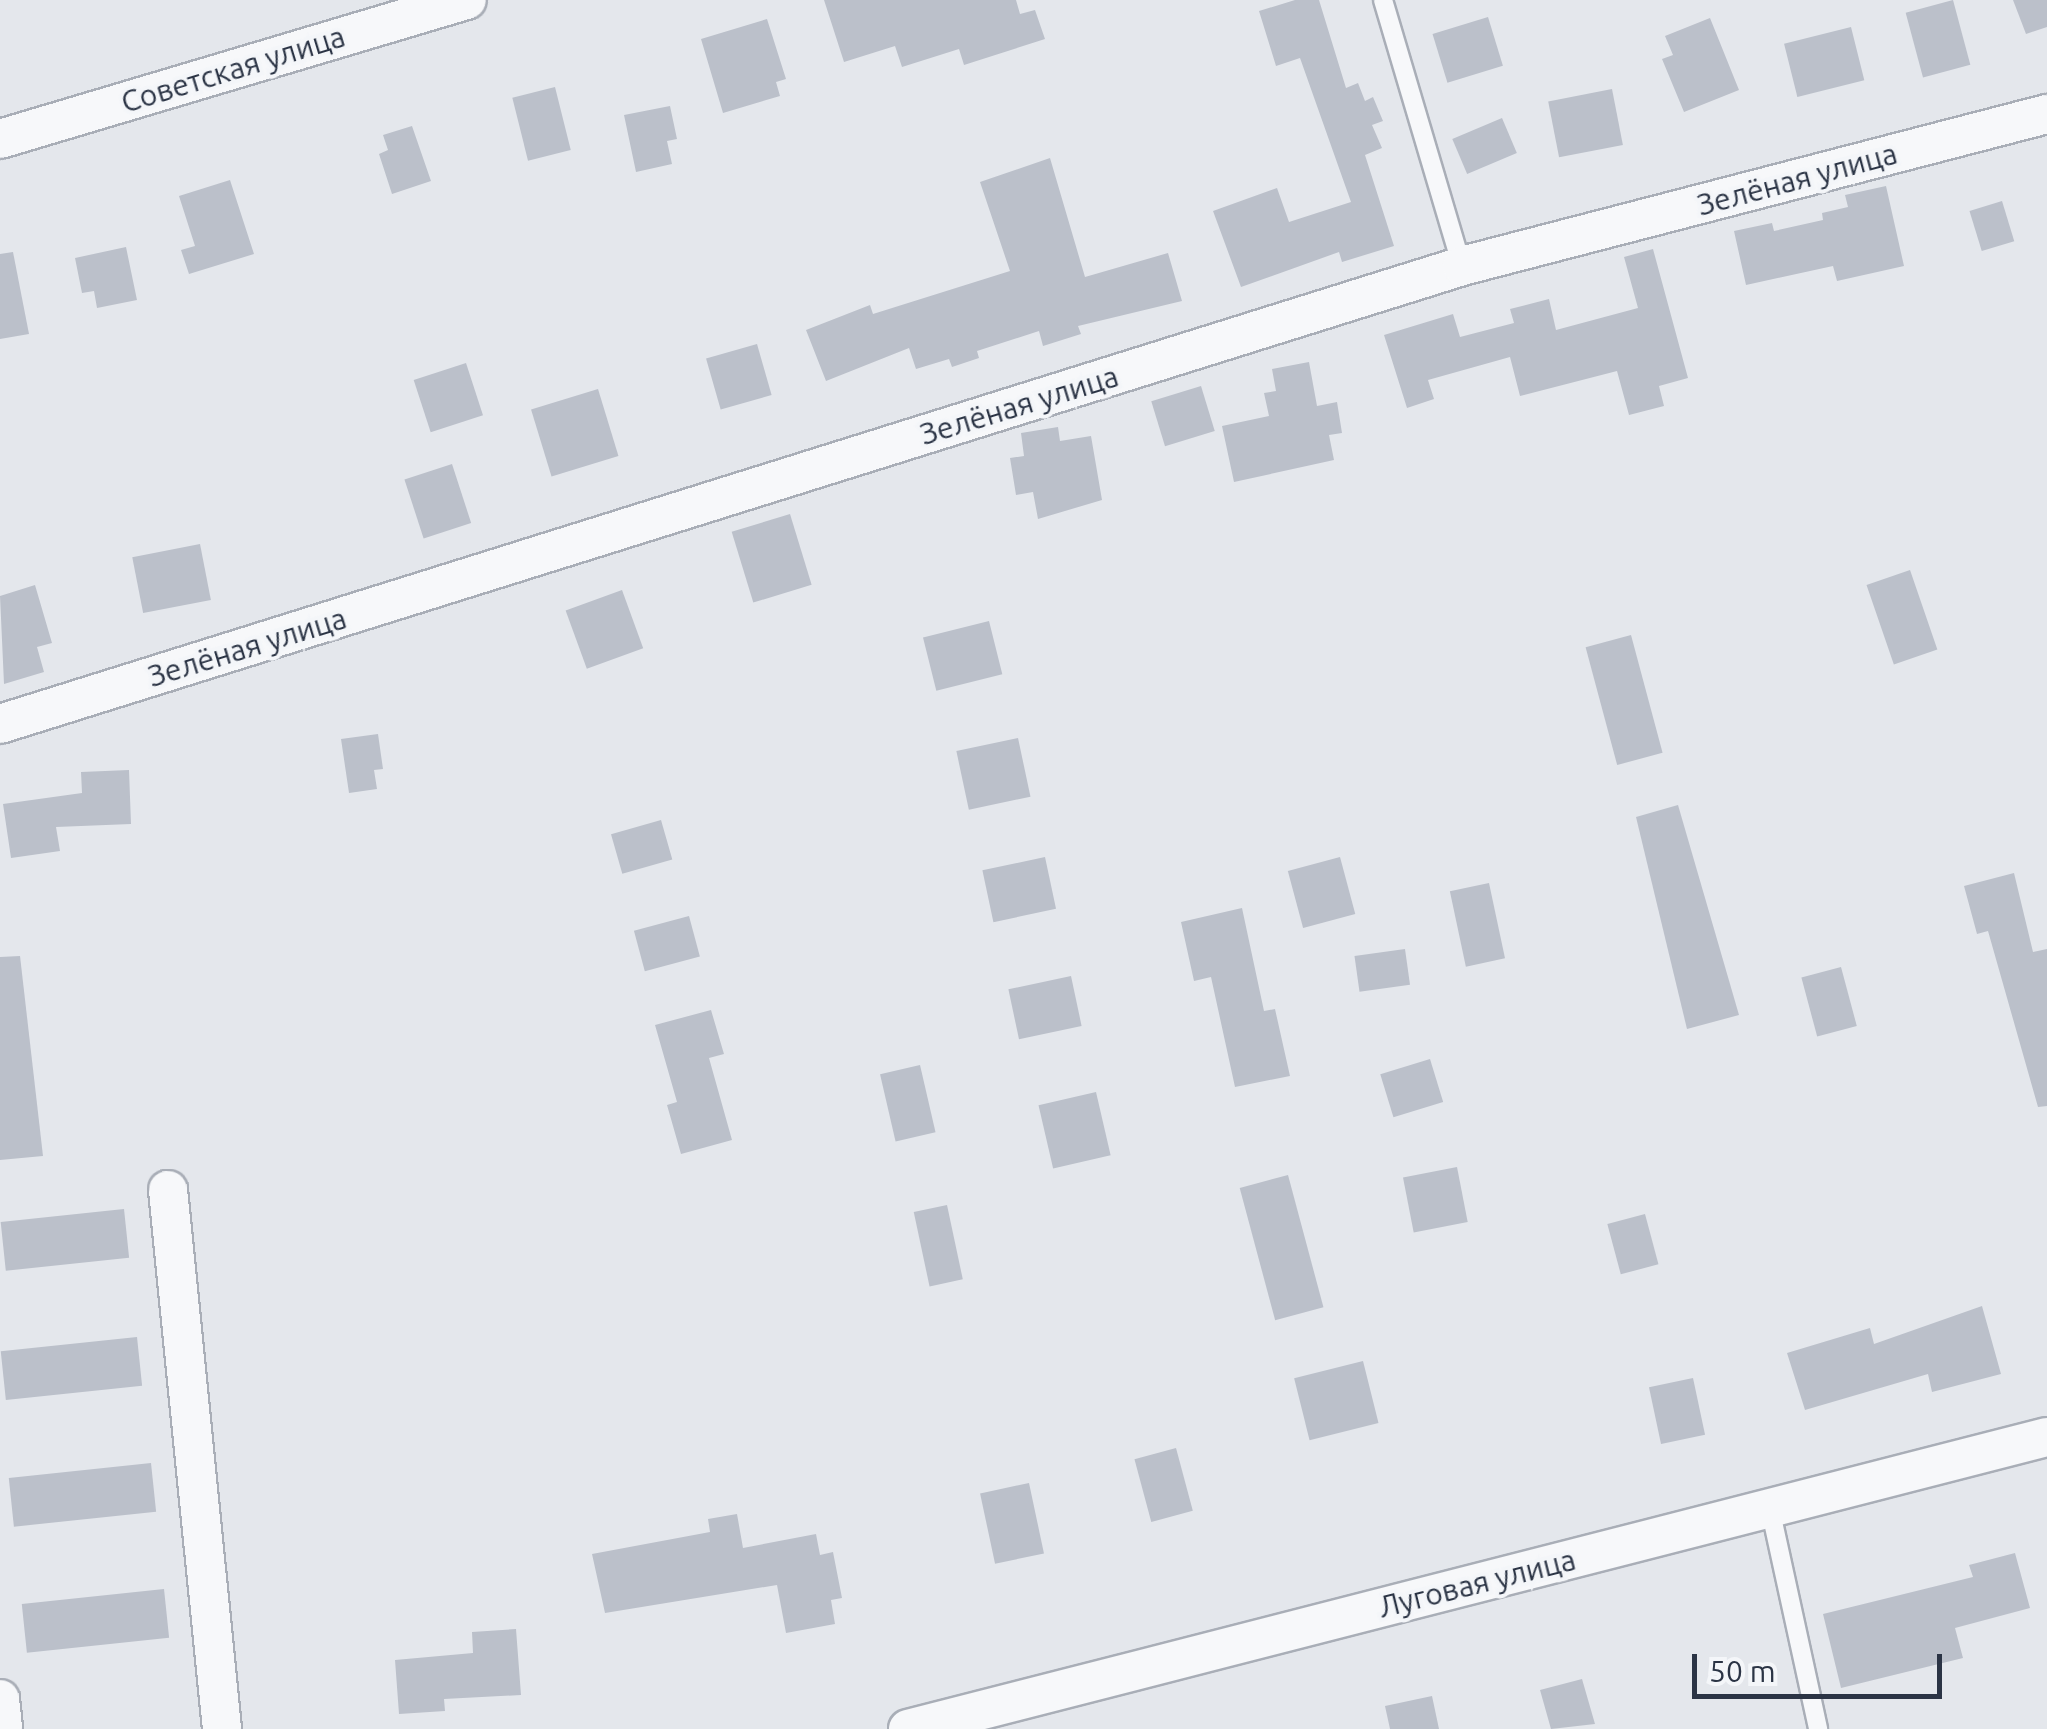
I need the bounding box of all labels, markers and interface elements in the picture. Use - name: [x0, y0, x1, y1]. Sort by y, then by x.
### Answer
- street label: Советская улица: [117, 18, 349, 120]
- street label: Зелёная улица: [1693, 135, 1901, 223]
- street label: Зелёная улица: [915, 358, 1123, 452]
- street label: Зелёная улица: [143, 600, 351, 694]
- street label: Луговая улица: [1375, 1541, 1579, 1625]
- scale bar: [1697, 1634, 1947, 1696]
- text: 50 m: [1709, 1654, 1776, 1688]

